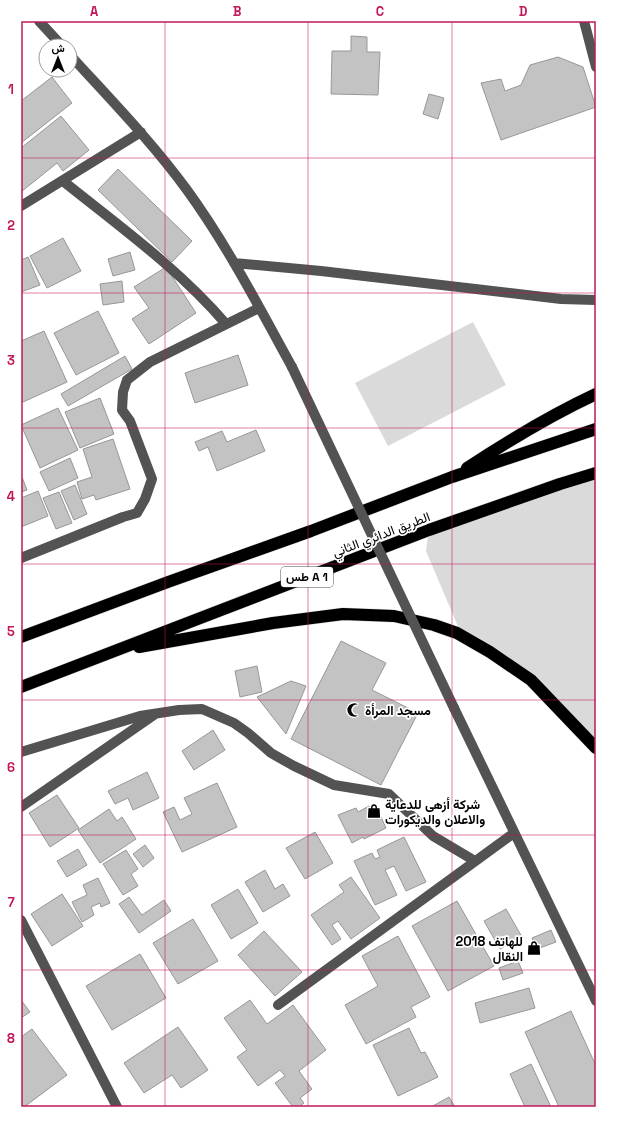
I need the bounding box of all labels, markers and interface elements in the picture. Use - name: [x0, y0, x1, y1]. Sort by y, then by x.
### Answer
- text: A: [90, 3, 99, 20]
- text: B: [233, 3, 242, 20]
- text: C: [376, 3, 384, 20]
- text: D: [519, 3, 528, 20]
- north arrow: [38, 38, 78, 78]
- text: ش: [51, 41, 65, 55]
- text: 1: [8, 81, 14, 98]
- text: 2: [7, 217, 15, 234]
- text: 3: [7, 352, 15, 369]
- text: 4: [7, 488, 15, 505]
- street label: الطريق الدائري الثاني: [330, 508, 433, 563]
- road number: طس A 1: [281, 567, 333, 587]
- text: 5: [7, 623, 15, 640]
- mosque icon: مسجد المرأة: [346, 702, 362, 718]
- place label: مسجد المرأة: [365, 702, 431, 719]
- text: 6: [7, 759, 15, 776]
- place label: شركة أزهى للدعاية والاعلان والديكورات: [385, 796, 485, 828]
- shop icon: شركة أزهى للدعاية والاعلان والديكورات: [366, 803, 382, 819]
- text: 7: [7, 894, 15, 911]
- place label: 2018 للهاتف النقال: [455, 933, 523, 965]
- shop icon: 2018 للهاتف النقال: [526, 940, 542, 956]
- text: 8: [7, 1030, 15, 1047]

